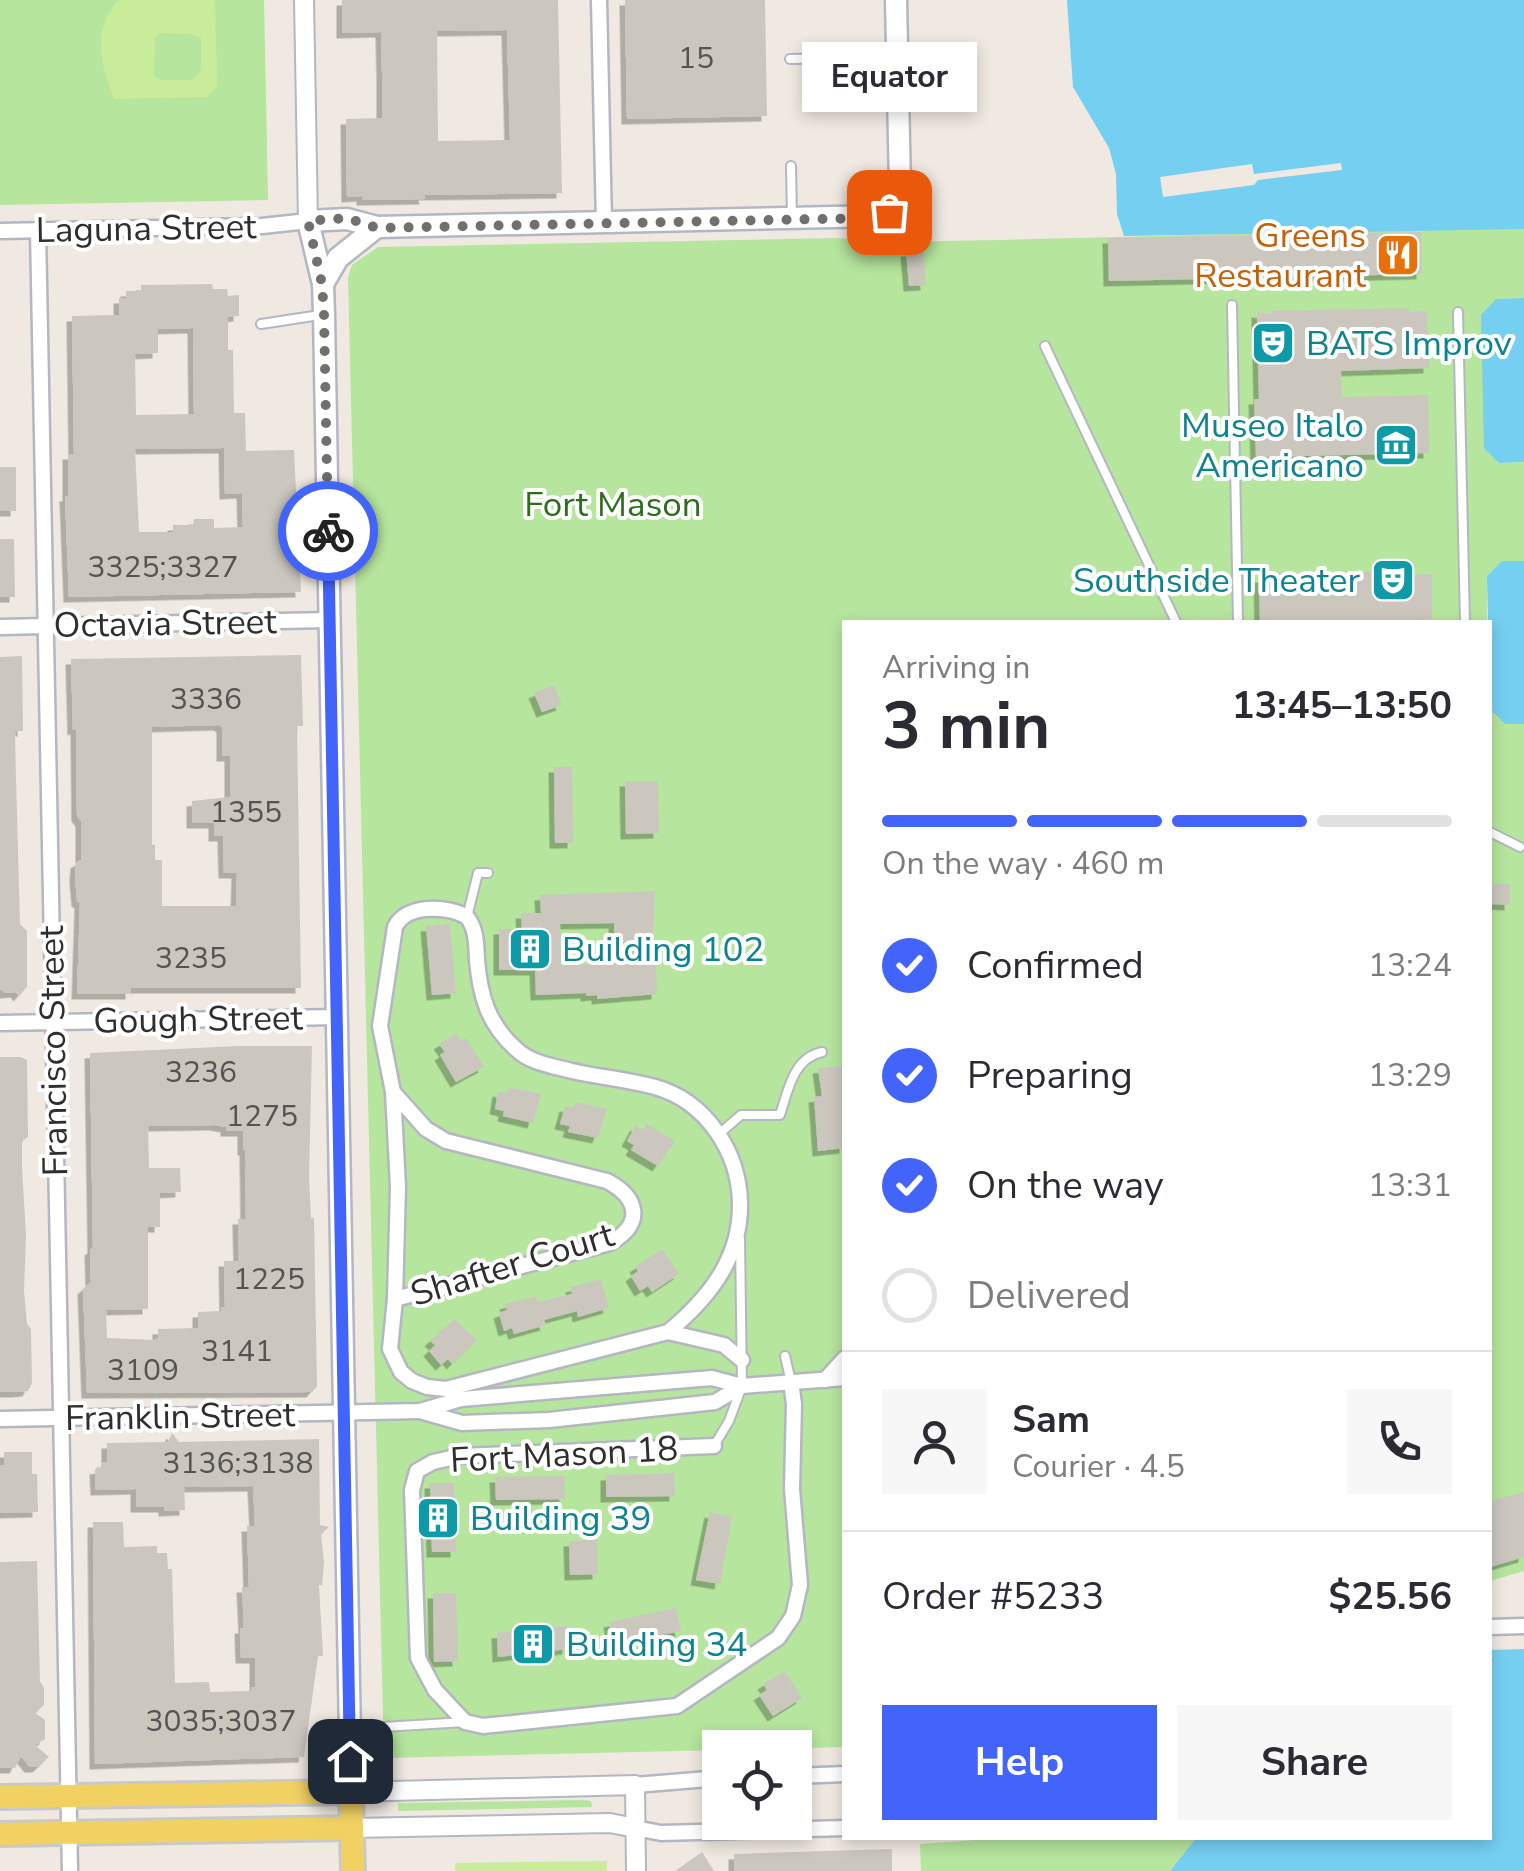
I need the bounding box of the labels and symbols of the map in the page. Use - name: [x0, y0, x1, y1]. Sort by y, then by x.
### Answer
- house number: 15: [678, 38, 714, 79]
- callout: Equator: [802, 42, 976, 112]
- pin: [847, 170, 932, 255]
- street label: Laguna Street: [35, 203, 257, 254]
- place label: Greens Restaurant: [1194, 212, 1367, 299]
- restaurant icon: Greens Restaurant: [1375, 232, 1421, 278]
- theatre icon: BATS Improv: [1250, 320, 1296, 366]
- place label: BATS Improv: [1306, 320, 1512, 367]
- place label: Museo Italo Americano: [1181, 402, 1364, 489]
- museum icon: Museo Italo Americano: [1373, 422, 1419, 468]
- courier: [278, 481, 378, 581]
- park label: Fort Mason: [524, 481, 702, 528]
- house number: 3325;3327: [88, 547, 238, 588]
- place label: Southside Theater: [1073, 557, 1360, 604]
- theatre icon: Southside Theater: [1370, 557, 1416, 603]
- street label: Octavia Street: [53, 598, 278, 649]
- house number: 3336: [170, 679, 242, 720]
- house number: 1355: [210, 792, 282, 833]
- street label: Francisco Street: [28, 925, 79, 1177]
- building icon: Building 102: [507, 926, 553, 972]
- place label: Building 102: [562, 926, 765, 973]
- house number: 3235: [155, 938, 227, 979]
- street label: Gough Street: [93, 994, 304, 1045]
- house number: 3236: [165, 1052, 237, 1093]
- house number: 1275: [226, 1096, 298, 1137]
- street label: Shafter Court: [405, 1211, 620, 1318]
- house number: 1225: [233, 1259, 305, 1300]
- house number: 3141: [201, 1331, 273, 1372]
- house number: 3109: [107, 1350, 179, 1391]
- street label: Franklin Street: [65, 1391, 296, 1442]
- street label: Fort Mason 18: [449, 1425, 679, 1484]
- house number: 3136;3138: [163, 1443, 313, 1484]
- building icon: Building 39: [415, 1495, 461, 1541]
- place label: Building 39: [470, 1495, 652, 1542]
- building icon: Building 34: [510, 1621, 556, 1667]
- place label: Building 34: [566, 1621, 748, 1668]
- house number: 3035;3037: [146, 1701, 296, 1742]
- pin: [308, 1719, 393, 1804]

